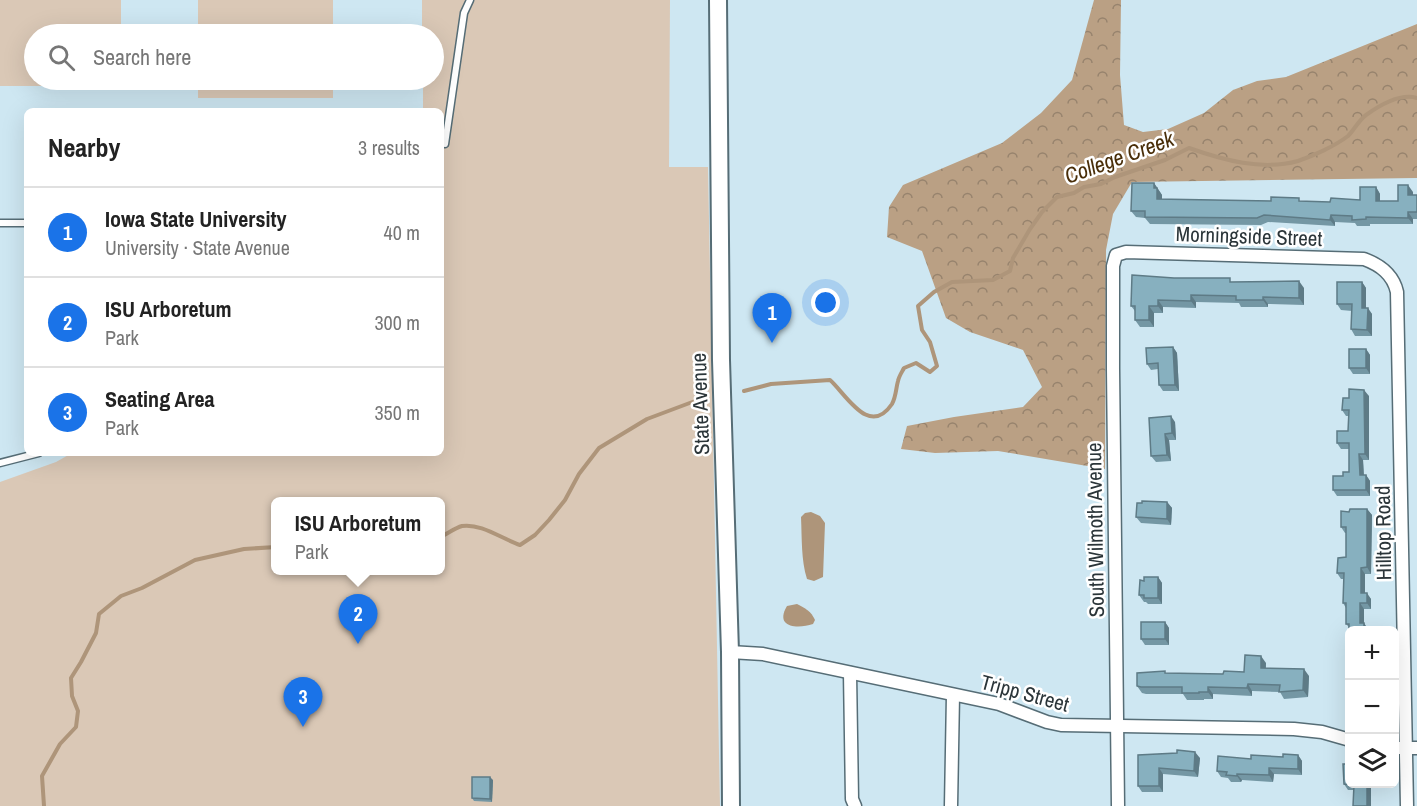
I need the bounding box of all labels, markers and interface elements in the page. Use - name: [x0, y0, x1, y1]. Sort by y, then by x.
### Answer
- search box: [24, 24, 444, 90]
- icon: search: [45, 41, 78, 74]
- text: Search here: [93, 42, 191, 72]
- water label: College Creek: [1060, 123, 1179, 191]
- text: Nearby: [48, 130, 120, 165]
- text: 3 results: [358, 134, 420, 161]
- text: Iowa State University: [105, 204, 286, 234]
- text: 1: [63, 219, 72, 246]
- text: 40 m: [384, 219, 420, 246]
- street label: Morningside Street: [1175, 219, 1323, 253]
- text: University · State Avenue: [105, 234, 290, 261]
- your location: [811, 288, 840, 317]
- text: ISU Arboretum: [105, 294, 232, 324]
- pin: 1: [752, 294, 792, 343]
- text: 2: [63, 309, 72, 336]
- text: 300 m: [374, 309, 420, 336]
- text: Park: [105, 324, 139, 351]
- street label: State Avenue: [684, 352, 716, 456]
- text: Seating Area: [105, 384, 215, 414]
- text: 3: [63, 399, 72, 426]
- text: 350 m: [374, 399, 420, 426]
- text: Park: [105, 414, 139, 441]
- street label: South Wilmoth Avenue: [1079, 442, 1111, 618]
- street label: Hilltop Road: [1368, 485, 1398, 581]
- popup: [271, 497, 445, 575]
- text: ISU Arboretum: [295, 508, 421, 538]
- text: Park: [295, 538, 328, 565]
- pin: 2: [338, 594, 378, 644]
- map controls: [1345, 626, 1399, 788]
- button: +: [1345, 626, 1399, 680]
- street label: Tripp Street: [978, 667, 1073, 719]
- pin: 3: [284, 678, 322, 727]
- button: −: [1345, 680, 1399, 734]
- button: layers: [1345, 734, 1399, 788]

